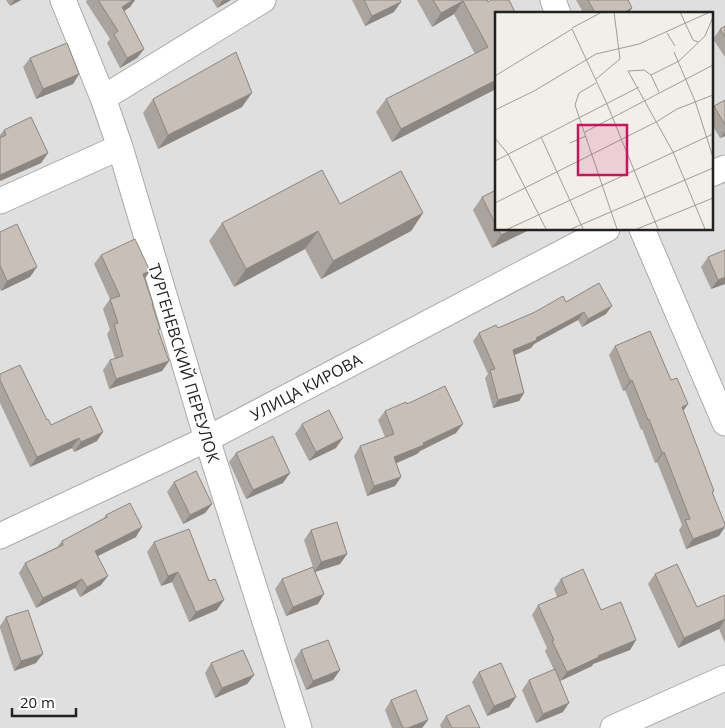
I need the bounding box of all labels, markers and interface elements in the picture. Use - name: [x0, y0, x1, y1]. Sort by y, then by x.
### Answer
- inset map: [495, 12, 712, 230]
- street label: ТУРГЕНЕВСКИЙ ПЕРЕУЛОК: [143, 261, 225, 466]
- street label: УЛИЦА КИРОВА: [246, 348, 367, 426]
- scale bar: [12, 686, 76, 718]
- text: 20 m: [20, 692, 55, 712]

